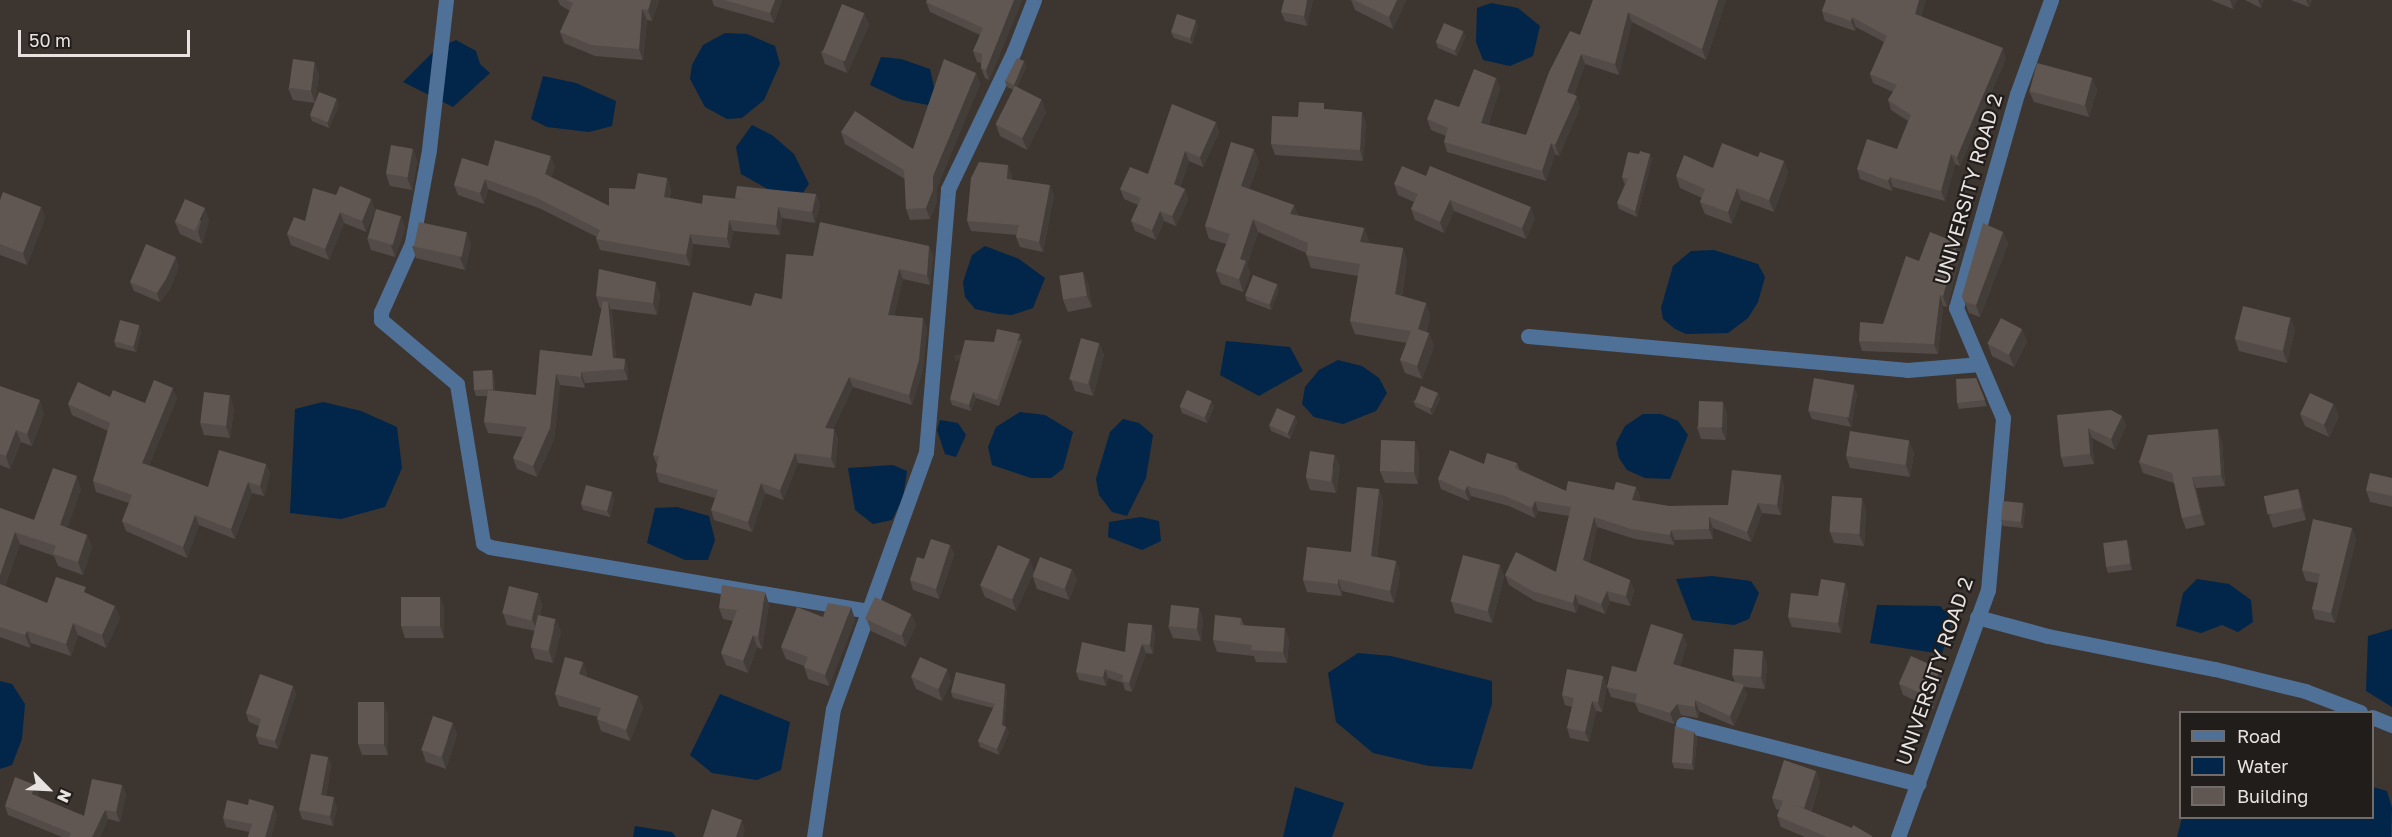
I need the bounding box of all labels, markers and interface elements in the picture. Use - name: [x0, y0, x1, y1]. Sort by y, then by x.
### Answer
- scale bar: [21, 18, 194, 56]
- text: 50 m: [29, 29, 71, 51]
- street label: UNIVERSITY ROAD 2: [1929, 91, 2007, 287]
- street label: UNIVERSITY ROAD 2: [1891, 574, 1977, 768]
- legend: [2179, 711, 2374, 819]
- text: Road: [2237, 725, 2281, 747]
- text: Water: [2237, 755, 2288, 777]
- north arrow: [18, 759, 78, 819]
- text: Building: [2237, 785, 2308, 807]
- text: N: [53, 787, 76, 806]

